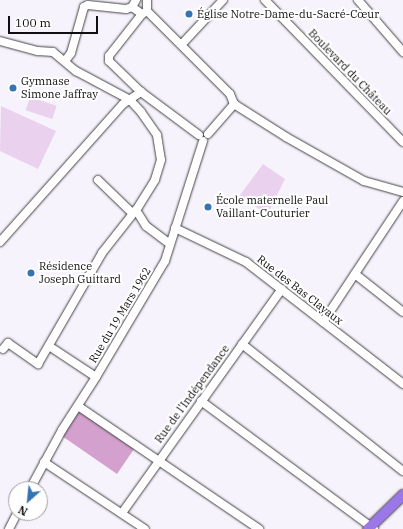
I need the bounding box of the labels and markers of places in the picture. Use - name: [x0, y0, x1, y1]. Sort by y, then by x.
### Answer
- place label: Église Notre-Dame-du-Sacré-Cœur: [197, 7, 379, 21]
- marker: Église Notre-Dame-du-Sacré-Cœur: [184, 9, 194, 19]
- place label: Gymnase Simone Jaffray: [21, 75, 98, 101]
- marker: Gymnase Simone Jaffray: [8, 83, 18, 93]
- place label: École maternelle Paul Vaillant-Couturier: [216, 194, 328, 220]
- marker: École maternelle Paul Vaillant-Couturier: [203, 202, 213, 212]
- place label: Résidence Joseph Guittard: [39, 260, 121, 286]
- marker: Résidence Joseph Guittard: [26, 268, 36, 278]

